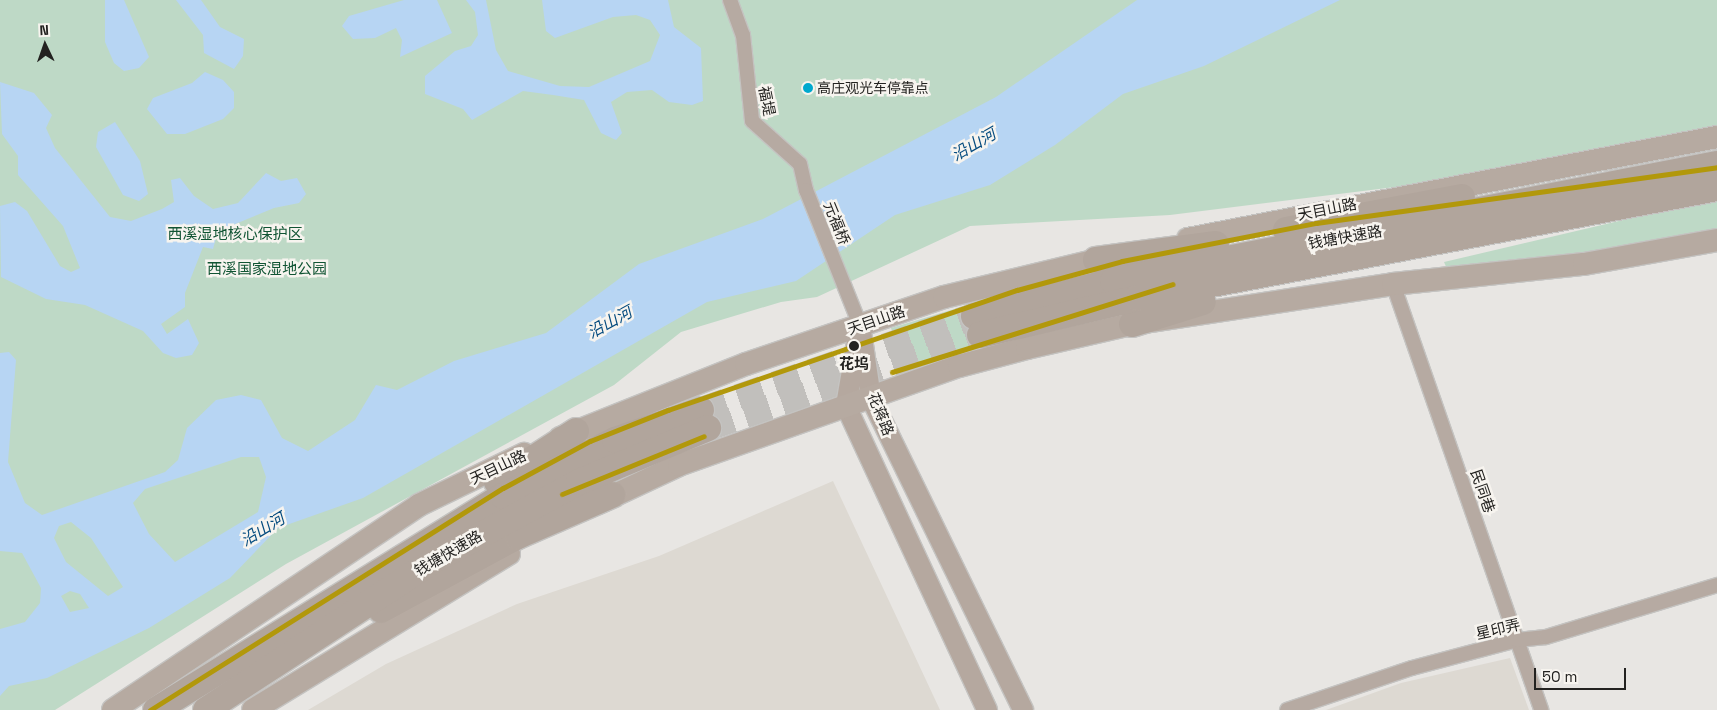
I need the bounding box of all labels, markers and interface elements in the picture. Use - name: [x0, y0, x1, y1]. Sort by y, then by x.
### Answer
- north arrow: [20, 20, 70, 70]
- text: N: [39, 21, 49, 39]
- place label: 高庄观光车停靠点: [817, 80, 929, 96]
- marker: 高庄观光车停靠点: [803, 83, 813, 93]
- street label: 福堤: [755, 85, 779, 117]
- water label: 沿山河: [948, 125, 1000, 165]
- street label: 天目山路: [1296, 194, 1358, 224]
- street label: 元福桥: [820, 199, 854, 247]
- street label: 钱塘快速路: [1307, 222, 1383, 252]
- park label: 西溪湿地核心保护区: [168, 225, 302, 243]
- park label: 西溪国家湿地公园: [207, 260, 327, 278]
- street label: 天目山路: [845, 302, 907, 338]
- water label: 沿山河: [584, 303, 636, 343]
- marker: 花坞: [847, 339, 861, 353]
- place label: 花坞: [839, 355, 869, 373]
- street label: 花蒋路: [864, 390, 898, 438]
- street label: 天目山路: [467, 446, 529, 488]
- street label: 民同巷: [1467, 467, 1499, 515]
- water label: 沿山河: [237, 509, 289, 551]
- street label: 钱塘快速路: [411, 526, 485, 580]
- street label: 星印弄: [1474, 615, 1522, 643]
- scale bar: [1537, 658, 1630, 690]
- text: 50 m: [1542, 667, 1577, 686]

